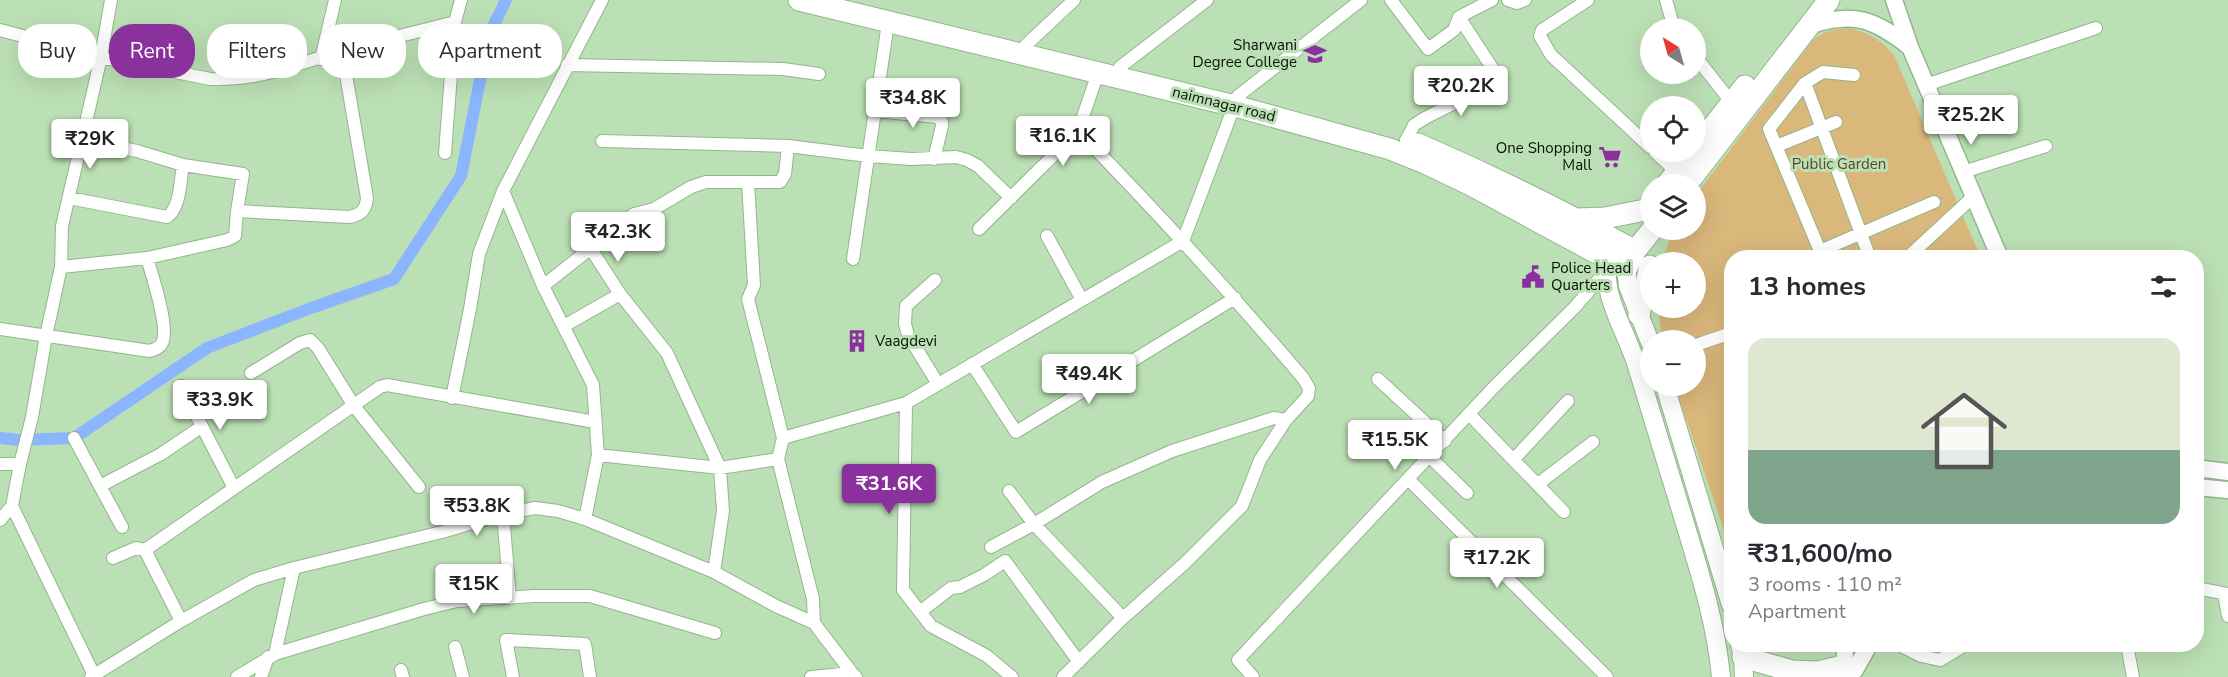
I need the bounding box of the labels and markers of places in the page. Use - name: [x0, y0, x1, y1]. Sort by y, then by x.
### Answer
- place label: Sharwani Degree College: [1193, 35, 1297, 72]
- school or university icon: Sharwani Degree College: [1302, 41, 1328, 67]
- pin: ₹20.2K: [1412, 66, 1510, 117]
- pin: ₹34.8K: [864, 78, 962, 129]
- pin: ₹25.2K: [1922, 95, 2020, 146]
- pin: ₹16.1K: [1014, 116, 1112, 167]
- pin: ₹29K: [54, 119, 126, 170]
- place label: One Shopping Mall: [1496, 138, 1593, 175]
- supermarket icon: One Shopping Mall: [1597, 144, 1623, 170]
- pin: ₹42.3K: [569, 212, 667, 263]
- place label: Police Head Quarters: [1551, 258, 1631, 295]
- public building icon: Police Head Quarters: [1520, 264, 1546, 290]
- building icon: Vaagdevi: [844, 328, 870, 354]
- place label: Vaagdevi: [874, 331, 937, 351]
- pin: ₹49.4K: [1040, 354, 1138, 405]
- pin: ₹33.9K: [171, 380, 269, 431]
- pin: ₹15.5K: [1346, 420, 1444, 471]
- pin: ₹31.6K: [840, 464, 938, 515]
- pin: ₹53.8K: [428, 486, 526, 537]
- pin: ₹17.2K: [1448, 538, 1546, 589]
- pin: ₹15K: [438, 564, 510, 615]

